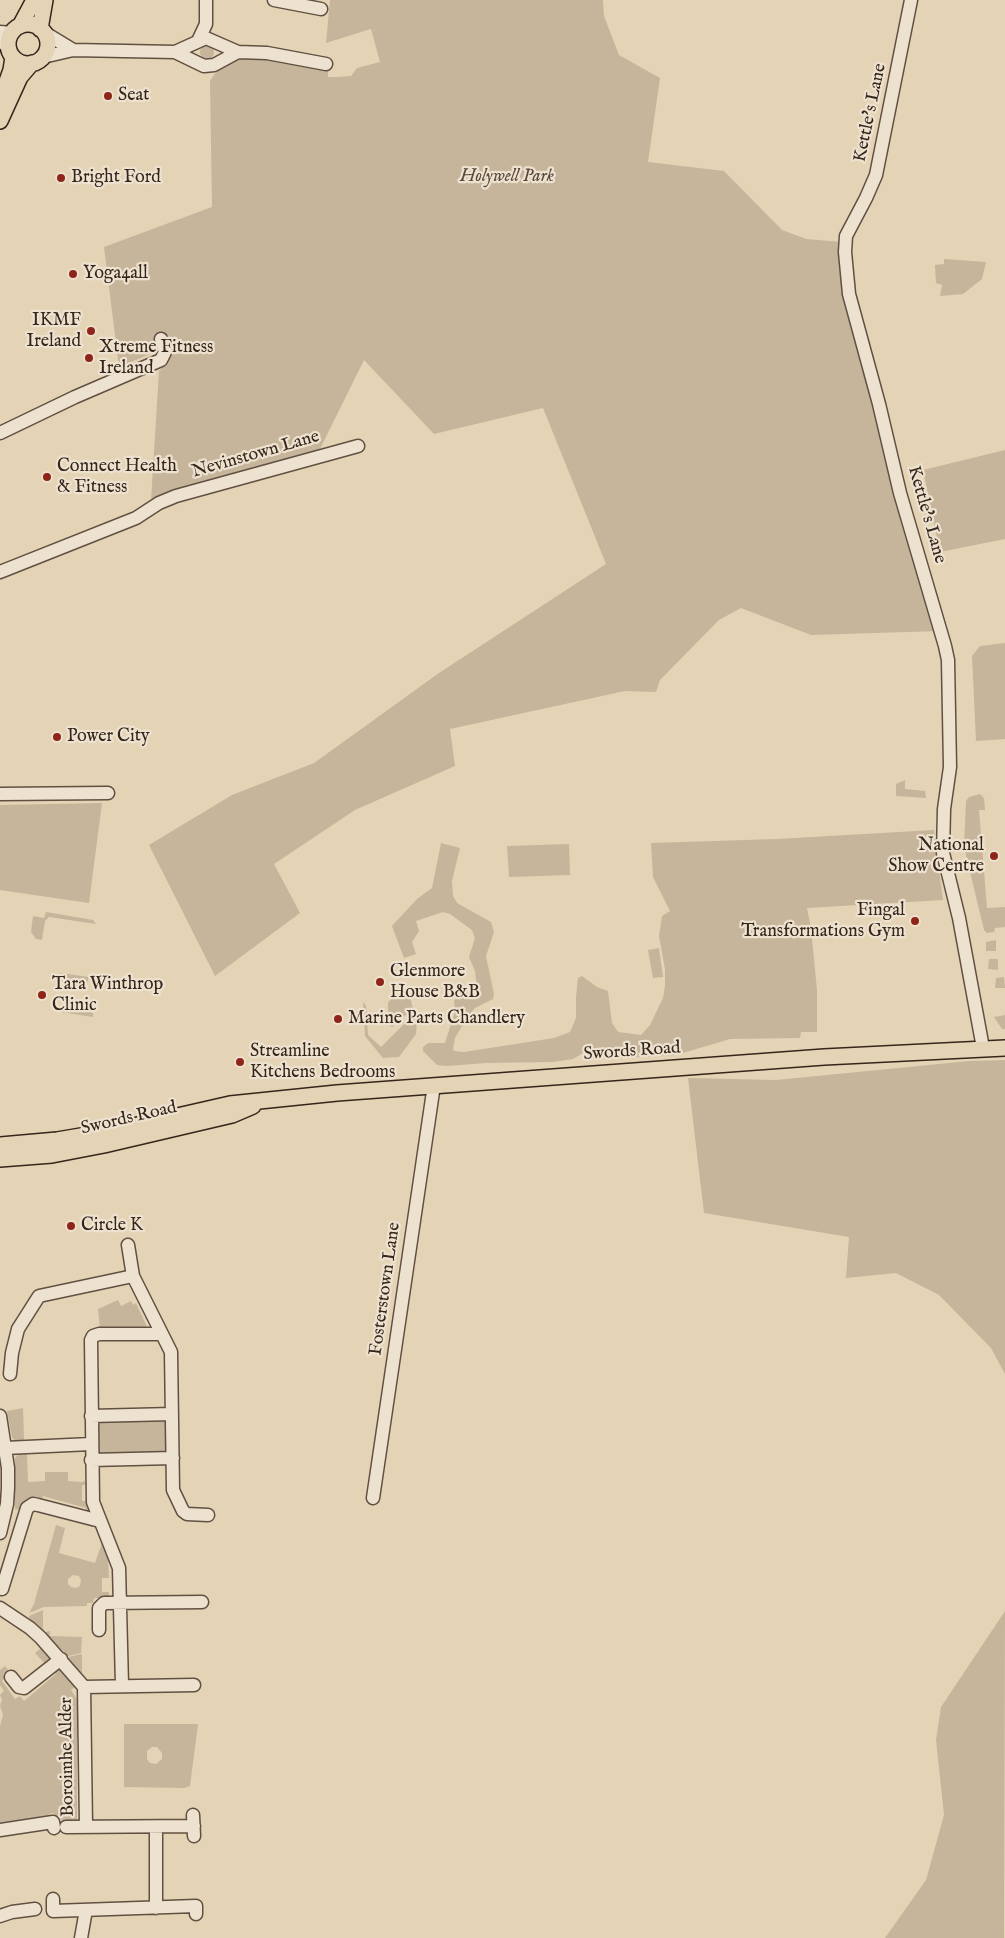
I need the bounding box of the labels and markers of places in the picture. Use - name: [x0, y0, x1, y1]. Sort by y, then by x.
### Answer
- place label: Seat: [118, 85, 149, 107]
- marker: Seat: [102, 90, 114, 102]
- place label: Bright Ford: [71, 167, 161, 189]
- marker: Bright Ford: [55, 172, 67, 184]
- place label: Yoga4all: [83, 263, 148, 285]
- marker: Yoga4all: [67, 268, 79, 280]
- place label: IKMF Ireland: [26, 310, 81, 352]
- marker: IKMF Ireland: [85, 325, 97, 337]
- place label: Xtreme Fitness Ireland: [99, 337, 213, 379]
- marker: Xtreme Fitness Ireland: [83, 352, 95, 364]
- place label: Connect Health & Fitness: [57, 456, 177, 498]
- marker: Connect Health & Fitness: [41, 471, 53, 483]
- place label: Power City: [67, 726, 150, 748]
- marker: Power City: [51, 731, 63, 743]
- place label: National Show Centre: [888, 835, 984, 878]
- marker: National Show Centre: [988, 850, 1000, 862]
- place label: Fingal Transformations Gym: [741, 900, 905, 942]
- marker: Fingal Transformations Gym: [909, 915, 921, 927]
- place label: Glenmore House B&B: [390, 961, 480, 1004]
- place label: Tara Winthrop Clinic: [52, 974, 163, 1016]
- marker: Glenmore House B&B: [374, 976, 386, 988]
- marker: Tara Winthrop Clinic: [36, 989, 48, 1001]
- place label: Marine Parts Chandlery: [348, 1008, 525, 1030]
- marker: Marine Parts Chandlery: [332, 1013, 344, 1025]
- place label: Streamline Kitchens Bedrooms: [250, 1041, 395, 1084]
- marker: Streamline Kitchens Bedrooms: [234, 1056, 246, 1068]
- place label: Circle K: [81, 1215, 143, 1237]
- marker: Circle K: [65, 1220, 77, 1232]

